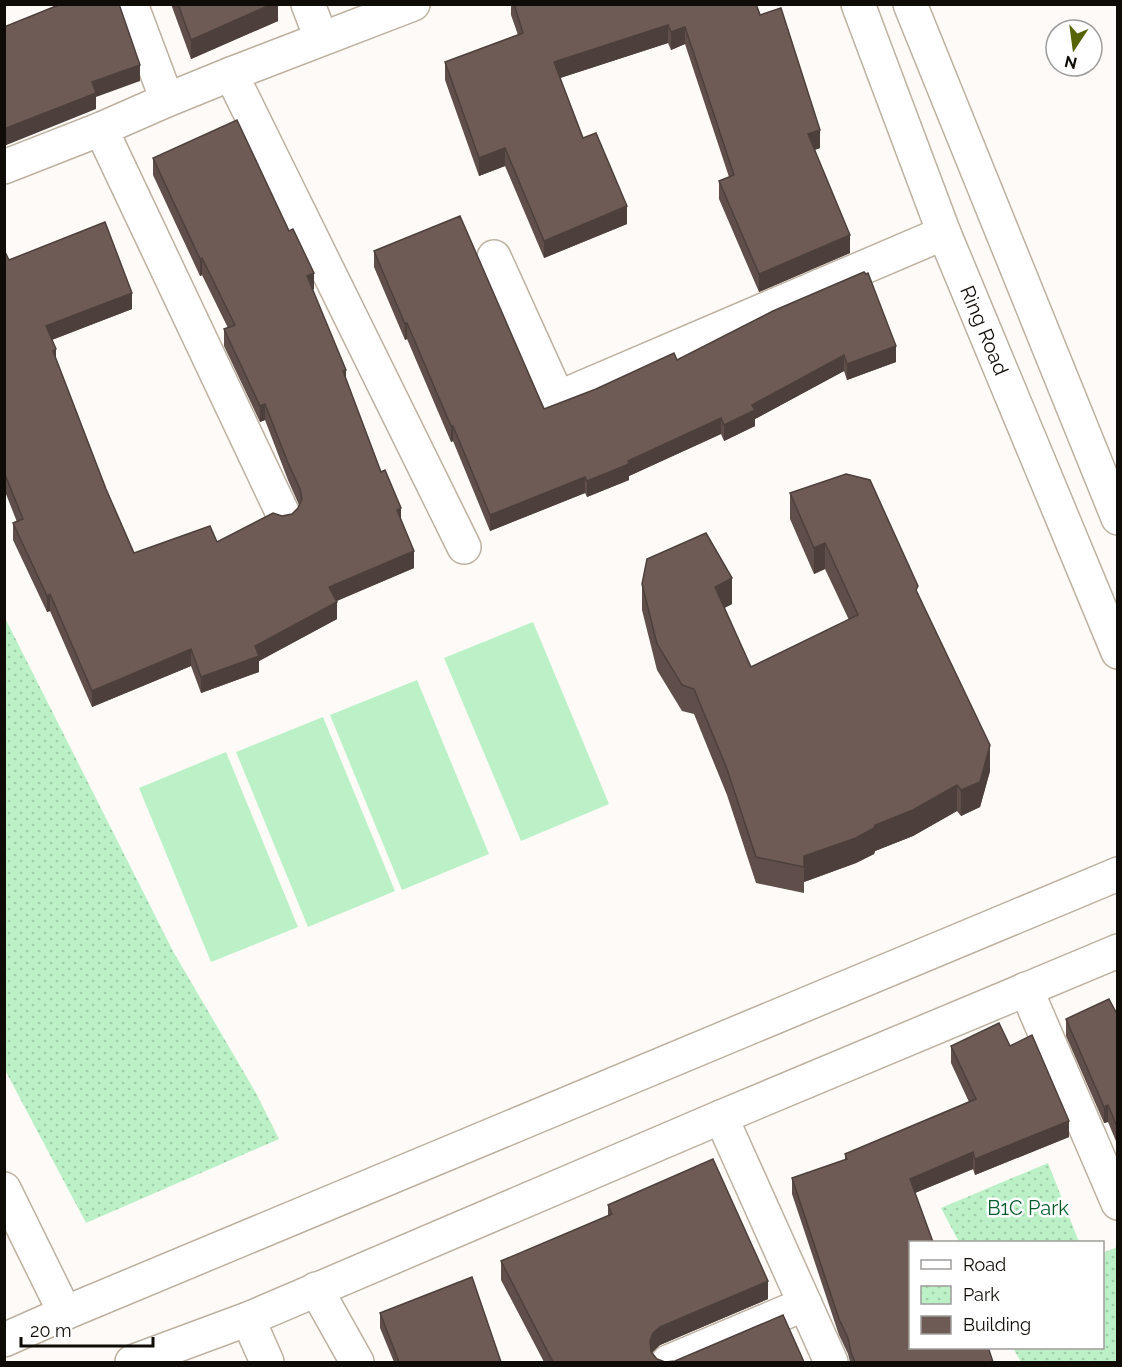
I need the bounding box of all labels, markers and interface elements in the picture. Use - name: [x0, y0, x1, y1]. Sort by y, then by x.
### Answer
- north arrow: [1044, 18, 1104, 78]
- text: N: [1063, 51, 1079, 73]
- street label: Ring Road: [955, 282, 1014, 379]
- park label: B1C Park: [987, 1196, 1069, 1220]
- legend: [909, 1241, 1104, 1349]
- text: Road: [963, 1254, 1006, 1275]
- text: Park: [963, 1284, 1000, 1305]
- scale bar: [21, 1310, 153, 1348]
- text: Building: [963, 1314, 1031, 1335]
- text: 20 m: [30, 1320, 72, 1341]

